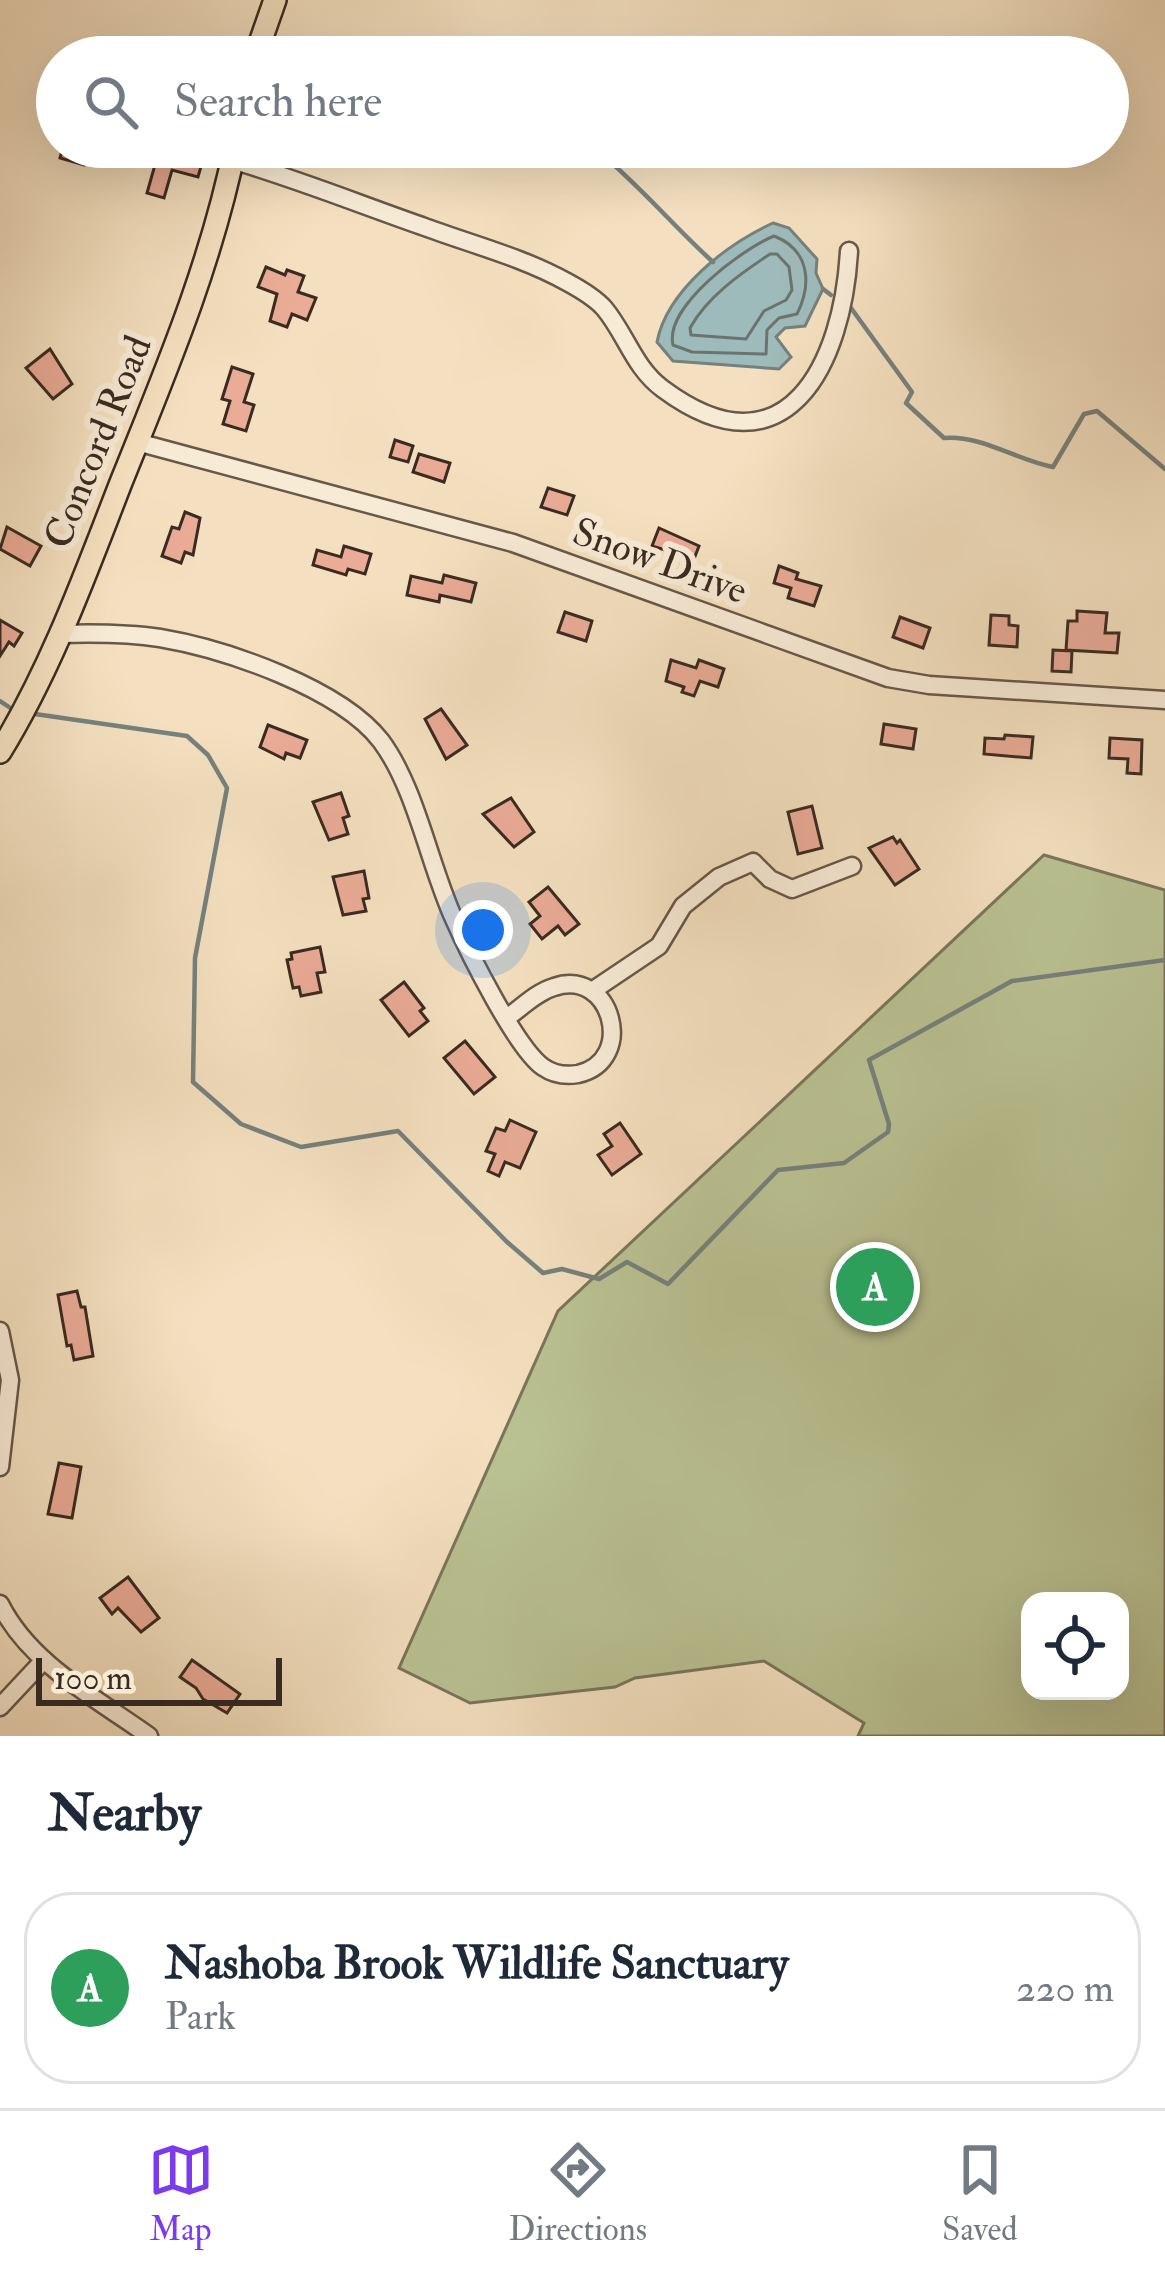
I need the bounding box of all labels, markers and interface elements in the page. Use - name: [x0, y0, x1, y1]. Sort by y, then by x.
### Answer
- search box: [36, 36, 1129, 168]
- icon: search: [78, 69, 144, 135]
- text: Search here: [174, 74, 382, 130]
- street label: Concord Road: [33, 329, 163, 555]
- street label: Snow Drive: [566, 507, 754, 615]
- your location: [453, 900, 513, 960]
- pin: A: [836, 1242, 914, 1332]
- map controls: [1021, 1592, 1129, 1700]
- button: locate: [1021, 1592, 1129, 1700]
- scale bar: [36, 1652, 282, 1705]
- text: 100 m: [54, 1658, 132, 1699]
- text: Nearby: [48, 1782, 201, 1846]
- text: Nashoba Brook Wildlife Sanctuary: [165, 1936, 788, 1992]
- text: A: [78, 1964, 102, 2013]
- text: 220 m: [1016, 1964, 1114, 2013]
- text: Park: [165, 1992, 236, 2041]
- tab: Map: [148, 2137, 214, 2250]
- tab: Directions: [509, 2137, 647, 2250]
- tab: Saved: [942, 2137, 1017, 2250]

